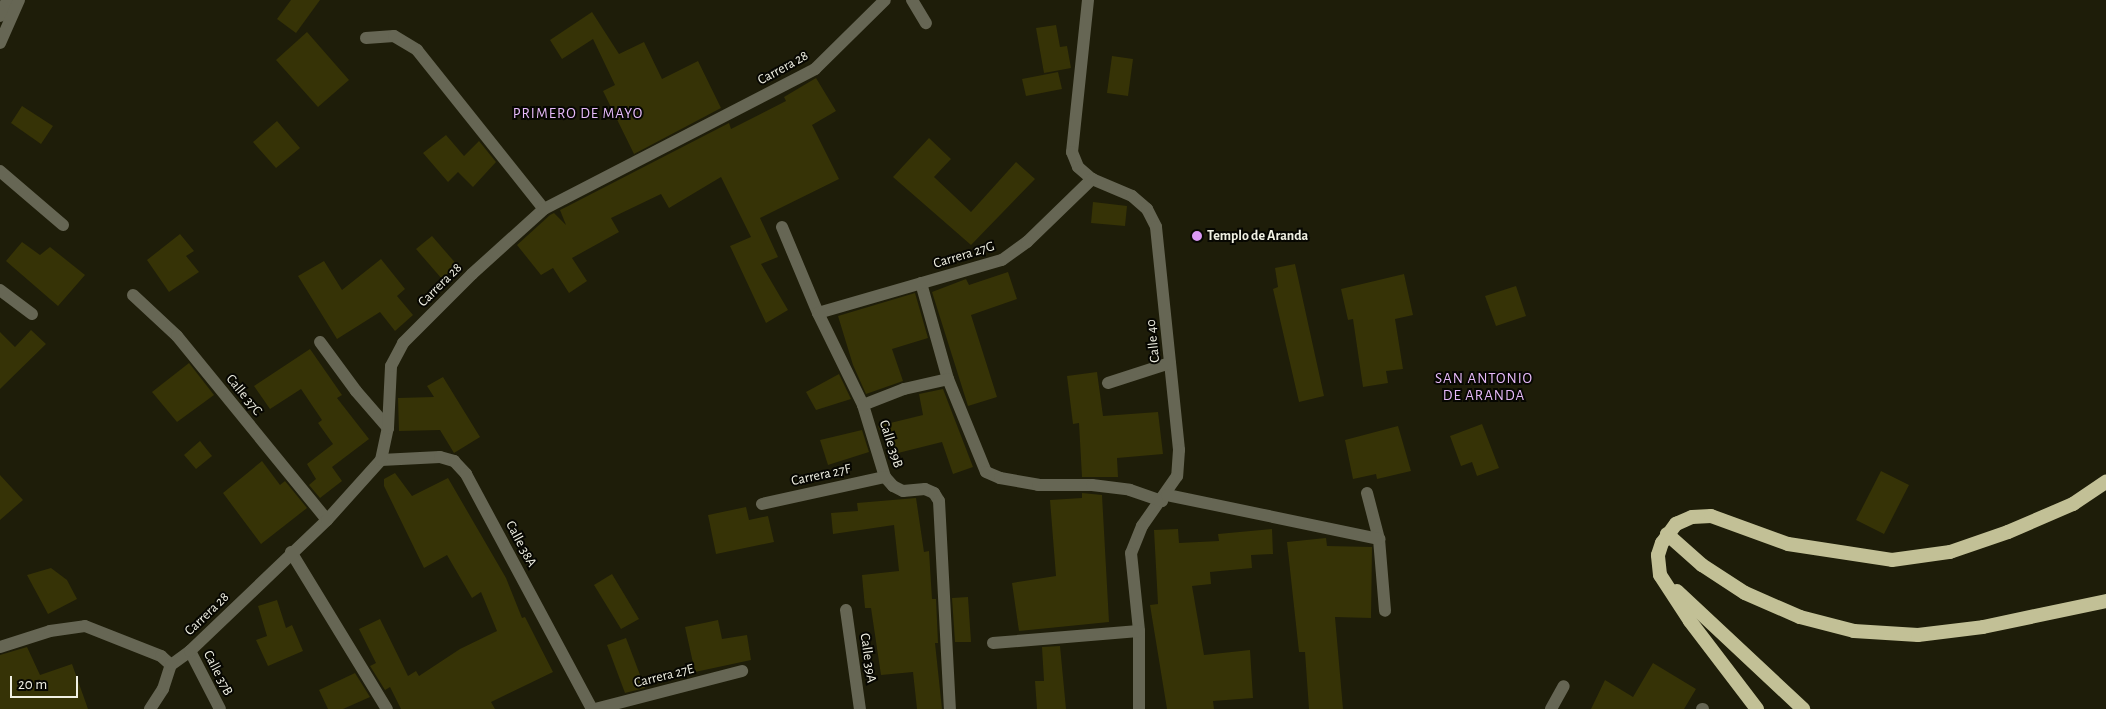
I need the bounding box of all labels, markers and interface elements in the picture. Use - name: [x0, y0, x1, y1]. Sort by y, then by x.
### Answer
- street label: Carrera 28: [755, 47, 811, 89]
- district label: PRIMERO DE MAYO: [511, 105, 645, 123]
- place label: Templo de Aranda: [1207, 228, 1308, 244]
- marker: Templo de Aranda: [1191, 230, 1203, 242]
- street label: Carrera 27G: [931, 238, 997, 272]
- street label: Carrera 28: [415, 260, 465, 310]
- street label: Calle 40: [1142, 318, 1164, 364]
- district label: SAN ANTONIO DE ARANDA: [1434, 369, 1534, 404]
- street label: Calle 37C: [222, 371, 266, 419]
- street label: Calle 39B: [875, 418, 907, 470]
- street label: Carrera 27F: [790, 460, 852, 490]
- street label: Calle 38A: [502, 518, 540, 570]
- street label: Carrera 28: [181, 589, 233, 639]
- street label: Calle 39A: [856, 632, 880, 684]
- street label: Calle 37B: [199, 648, 237, 698]
- street label: Carrera 27E: [632, 660, 696, 692]
- scale bar: [12, 666, 80, 698]
- text: 20 m: [18, 677, 47, 692]

